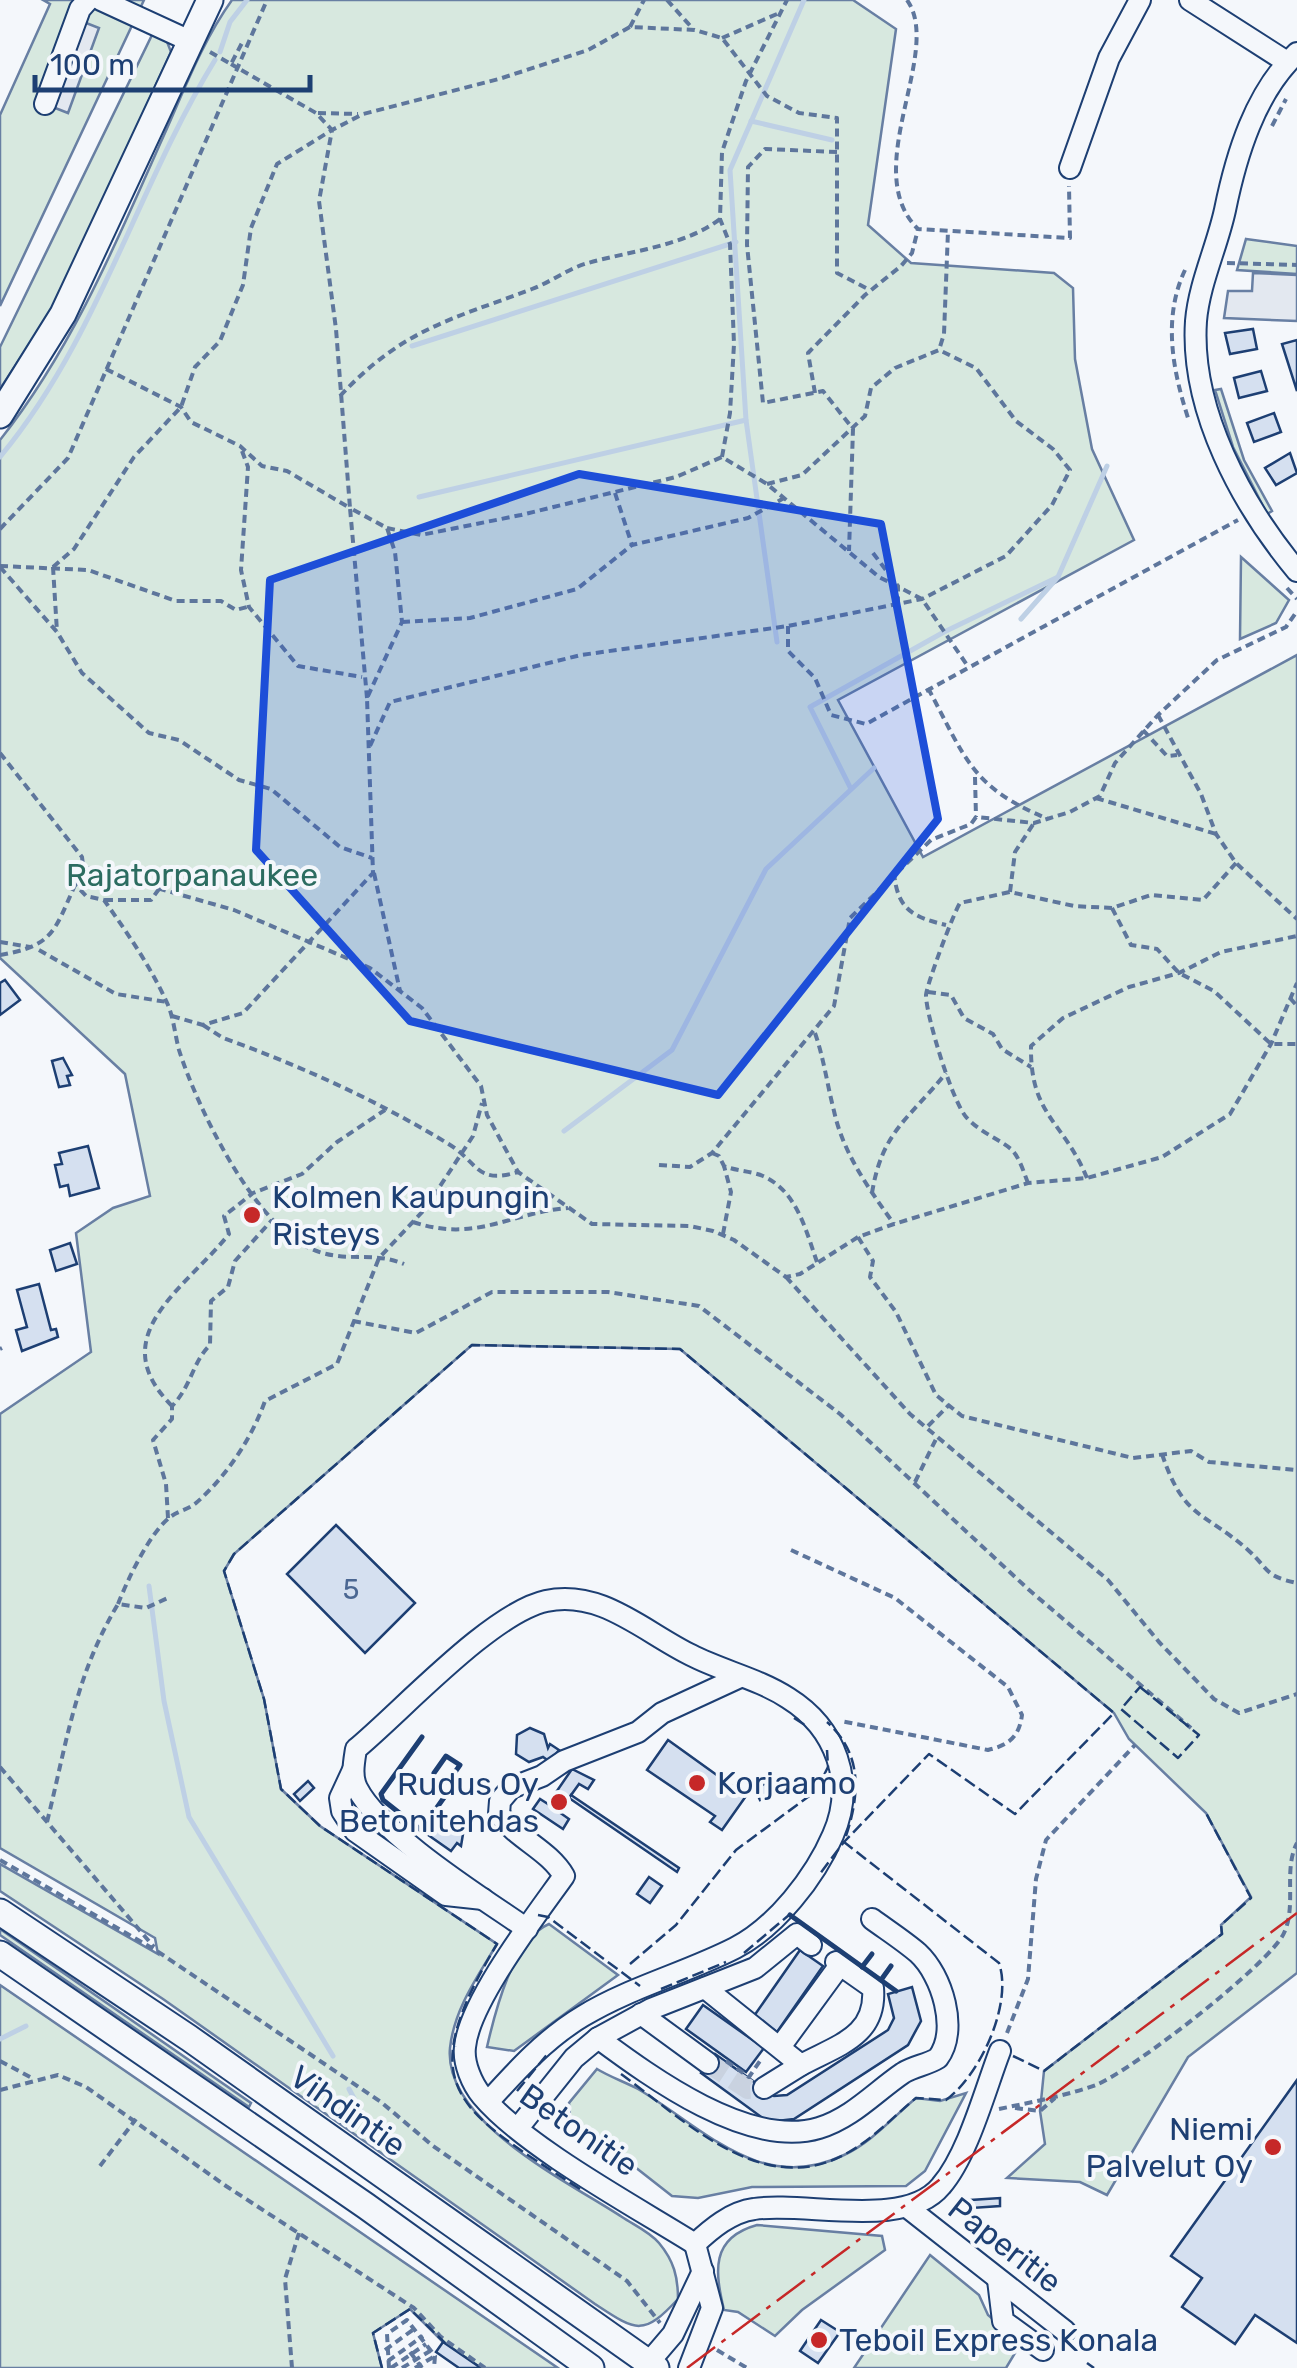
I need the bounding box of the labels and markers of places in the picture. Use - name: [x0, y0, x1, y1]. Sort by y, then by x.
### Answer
- place label: Kolmen Kaupungin Risteys: [272, 1178, 550, 1253]
- marker: Kolmen Kaupungin Risteys: [241, 1204, 263, 1226]
- place label: Korjaamo: [717, 1764, 856, 1802]
- place label: Rudus Oy Betonitehdas: [339, 1765, 539, 1840]
- marker: Korjaamo: [686, 1772, 708, 1794]
- marker: Rudus Oy Betonitehdas: [548, 1791, 570, 1813]
- place label: Niemi Palvelut Oy: [1086, 2110, 1253, 2185]
- marker: Niemi Palvelut Oy: [1262, 2136, 1284, 2158]
- place label: Teboil Express Konala: [839, 2321, 1158, 2359]
- marker: Teboil Express Konala: [808, 2329, 830, 2351]

